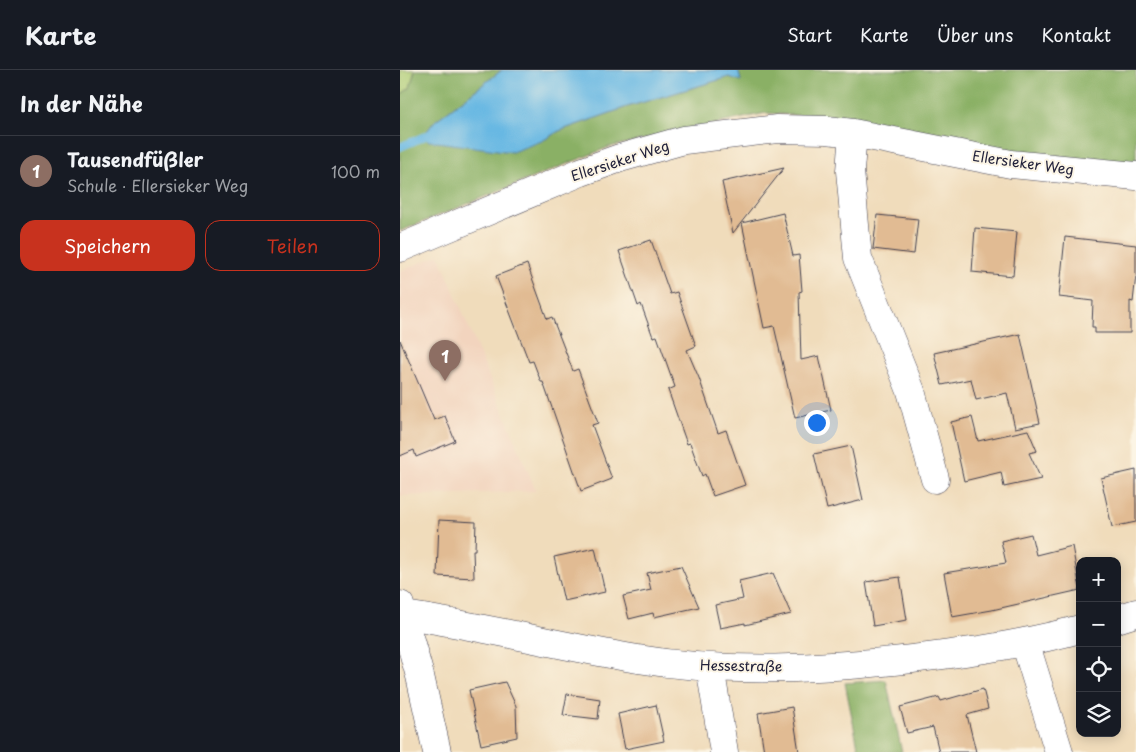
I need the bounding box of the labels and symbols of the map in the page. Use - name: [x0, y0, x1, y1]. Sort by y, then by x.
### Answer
- street label: Ellersieker Weg: [568, 135, 672, 186]
- street label: Ellersieker Weg: [971, 145, 1075, 180]
- pin: 1: [429, 340, 461, 381]
- your location: [804, 410, 830, 436]
- street label: Hessestraße: [700, 654, 782, 677]

